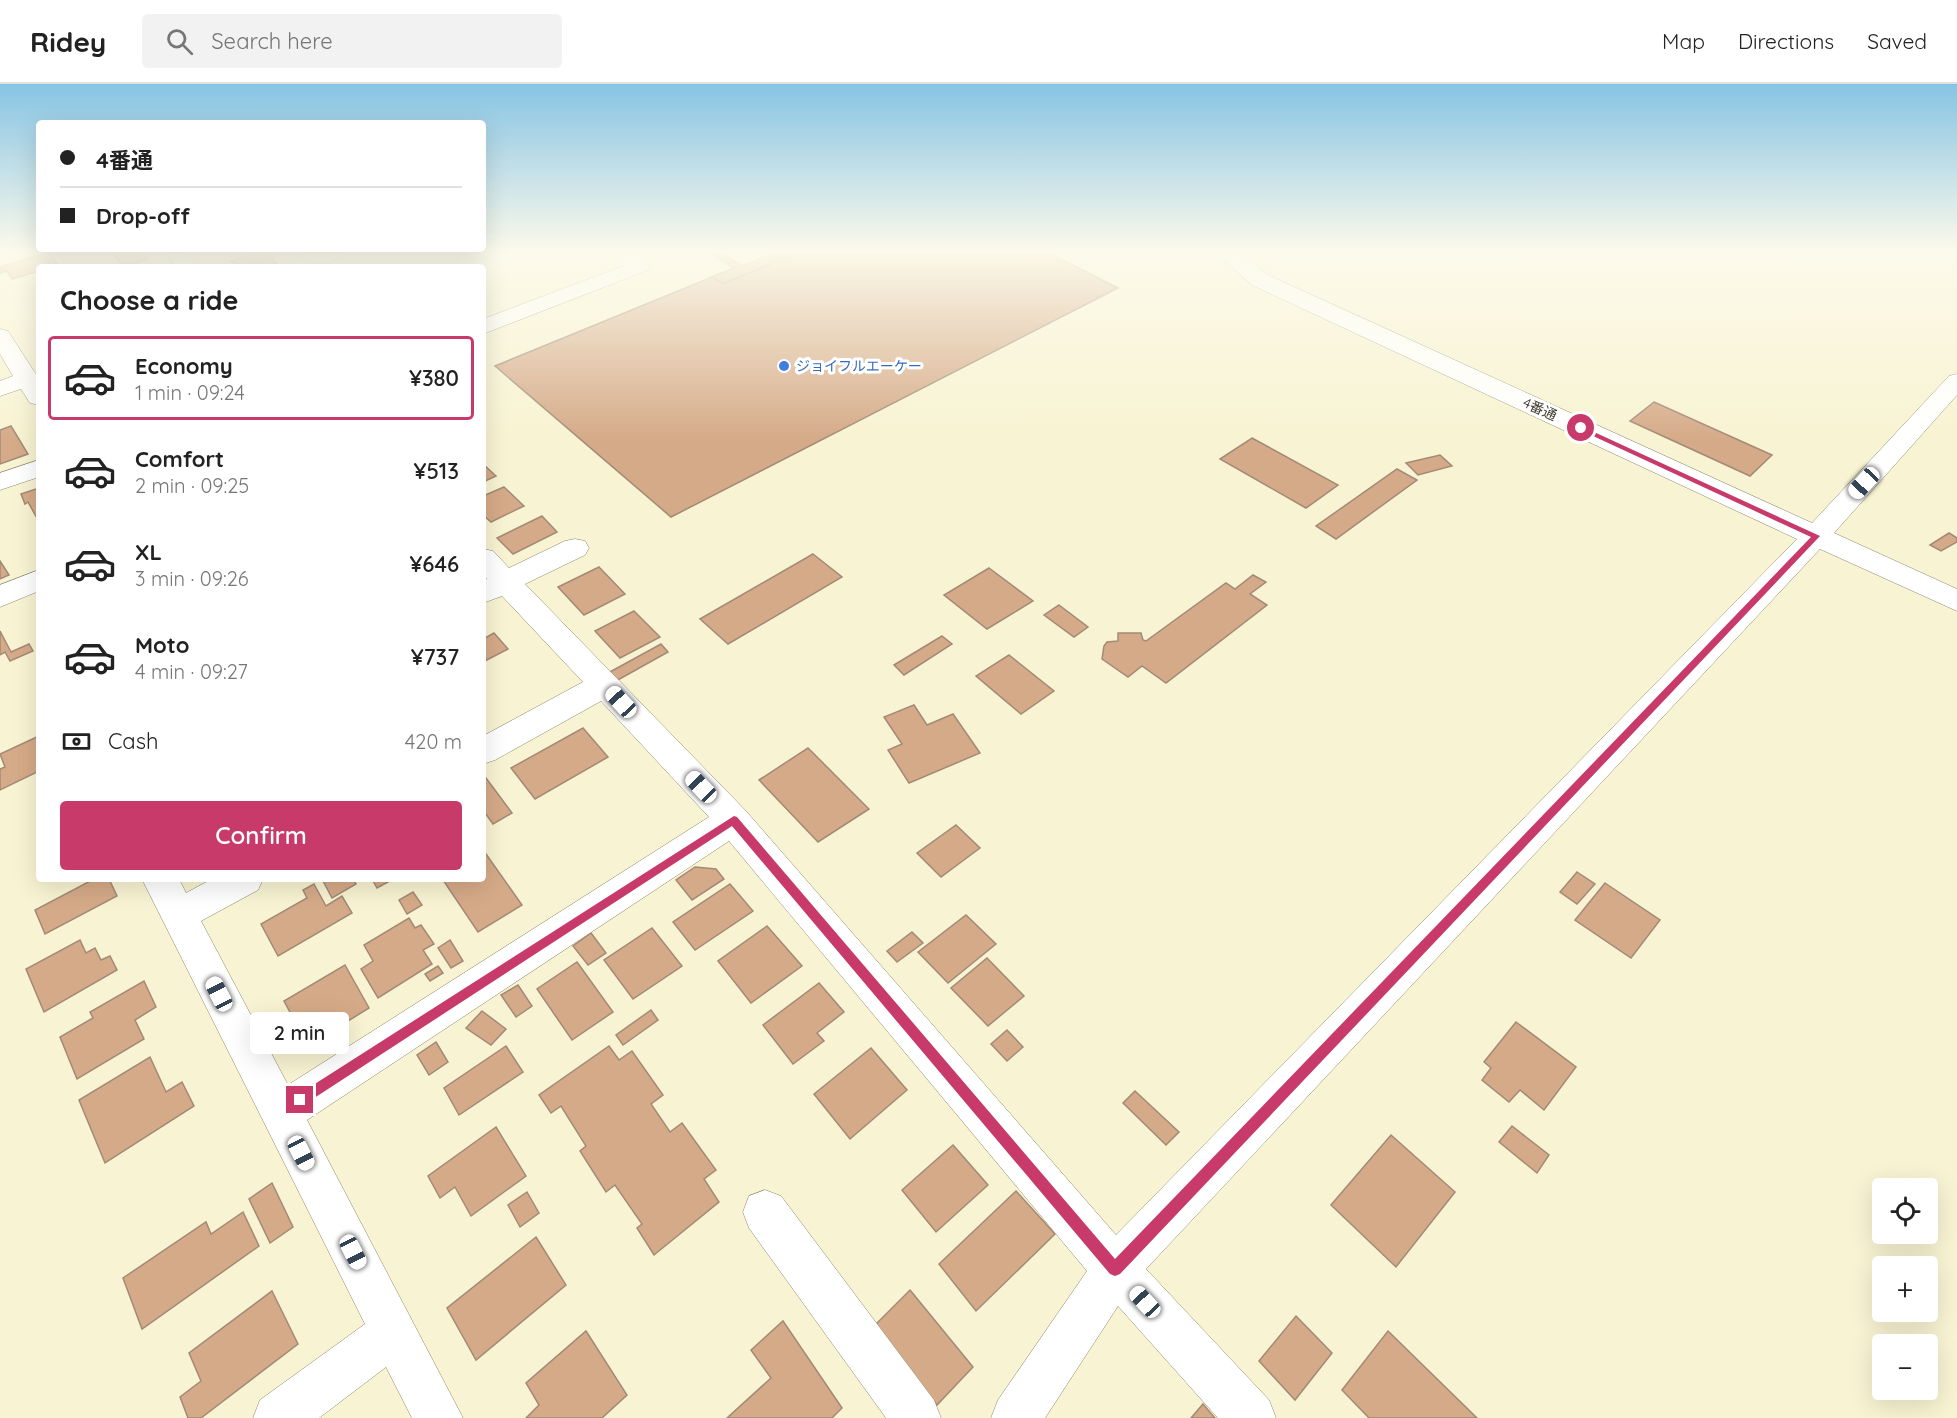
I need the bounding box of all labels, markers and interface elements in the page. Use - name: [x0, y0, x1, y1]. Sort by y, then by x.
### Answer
- search box: [142, 14, 562, 68]
- text: Ridey: [30, 24, 106, 59]
- icon: search: [163, 25, 196, 58]
- text: Search here: [211, 27, 333, 55]
- text: Map: [1662, 28, 1705, 54]
- text: Directions: [1738, 28, 1834, 54]
- text: Saved: [1867, 28, 1927, 54]
- text: 4番通: [96, 146, 153, 174]
- text: Drop-off: [96, 202, 190, 230]
- text: Choose a ride: [60, 283, 238, 317]
- icon: car: [63, 351, 117, 405]
- text: Economy: [135, 352, 233, 380]
- place label: ジョイフルエーケー: [796, 357, 922, 375]
- marker: ジョイフルエーケー: [777, 359, 791, 373]
- text: ¥380: [409, 364, 459, 392]
- text: 1 min · 09:24: [135, 380, 245, 405]
- street label: 4番通: [1520, 393, 1560, 425]
- route start: [1567, 414, 1594, 441]
- icon: car: [63, 444, 117, 498]
- text: Comfort: [135, 445, 224, 473]
- text: ¥513: [414, 457, 459, 485]
- car: [1845, 464, 1883, 502]
- text: 2 min · 09:25: [135, 473, 249, 498]
- icon: car: [63, 537, 117, 591]
- text: XL: [135, 538, 162, 566]
- text: ¥646: [409, 550, 459, 578]
- text: 3 min · 09:26: [135, 566, 248, 591]
- icon: car: [63, 630, 117, 684]
- text: Moto: [135, 631, 189, 659]
- text: ¥737: [411, 643, 459, 671]
- text: 4 min · 09:27: [135, 659, 248, 684]
- car: [602, 683, 640, 721]
- icon: cash: [60, 725, 93, 758]
- text: Cash: [108, 727, 159, 755]
- text: 420 m: [405, 729, 462, 754]
- car: [682, 768, 720, 806]
- button: Confirm: [60, 801, 462, 870]
- car: [203, 974, 235, 1014]
- callout: 2 min: [250, 1013, 350, 1055]
- text: 2 min: [274, 1020, 325, 1045]
- route end: [286, 1086, 313, 1113]
- car: [285, 1133, 317, 1173]
- map controls: [1872, 1178, 1938, 1400]
- button: locate: [1872, 1178, 1938, 1244]
- car: [337, 1232, 369, 1272]
- button: +: [1872, 1256, 1938, 1322]
- car: [1126, 1283, 1164, 1321]
- button: −: [1872, 1334, 1938, 1400]

